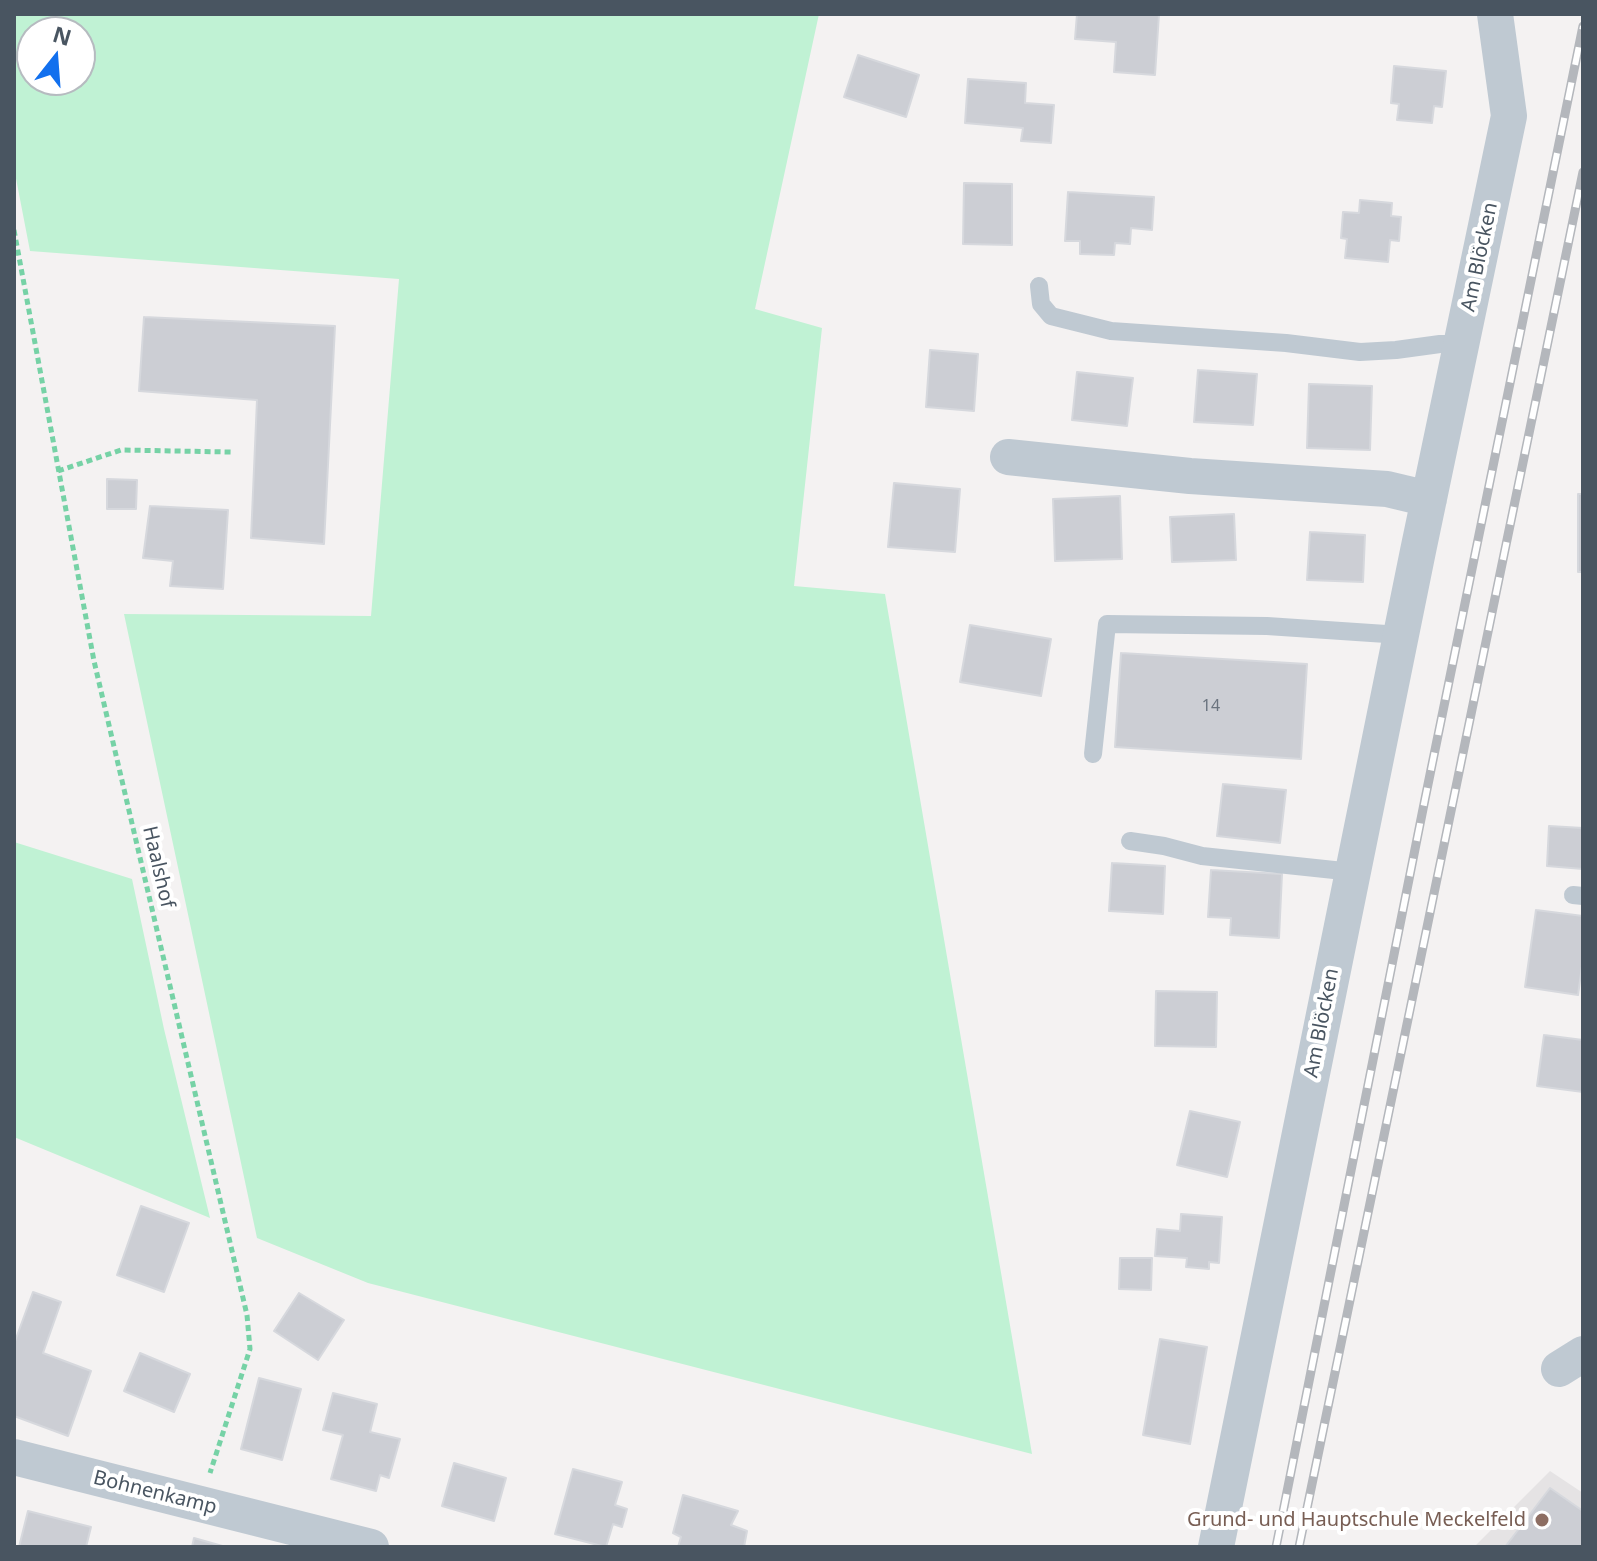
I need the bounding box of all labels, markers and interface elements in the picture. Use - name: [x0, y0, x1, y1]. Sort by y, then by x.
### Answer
- north arrow: [16, 16, 96, 96]
- text: N: [49, 18, 75, 52]
- street label: Am Blöcken: [1457, 200, 1503, 314]
- house number: 14: [1202, 696, 1220, 716]
- street label: Haalshof: [137, 824, 179, 910]
- street label: Am Blöcken: [1300, 966, 1344, 1080]
- street label: Bohnenkamp: [91, 1466, 219, 1520]
- place label: Grund- und Hauptschule Meckelfeld: [1187, 1508, 1526, 1532]
- marker: Grund- und Hauptschule Meckelfeld: [1533, 1511, 1551, 1529]

